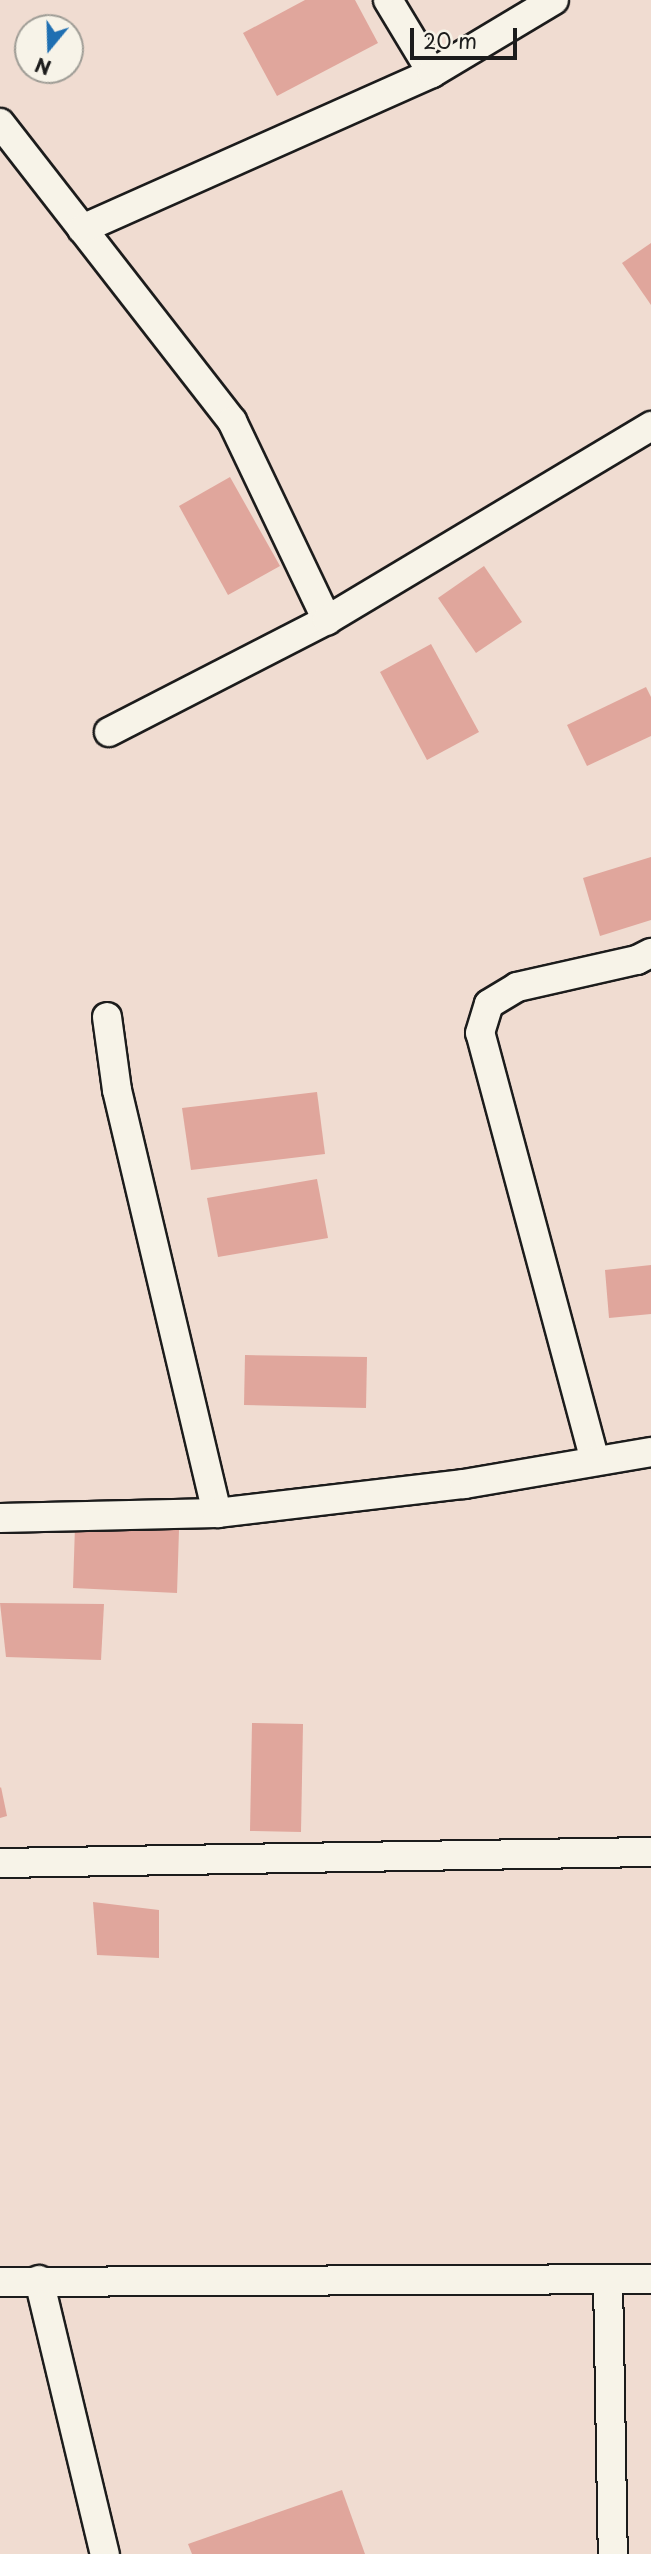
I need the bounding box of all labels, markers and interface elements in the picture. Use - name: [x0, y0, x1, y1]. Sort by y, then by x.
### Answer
- north arrow: [14, 14, 84, 84]
- scale bar: [413, 14, 520, 58]
- text: 20 m: [423, 24, 477, 56]
- text: N: [31, 51, 54, 83]

